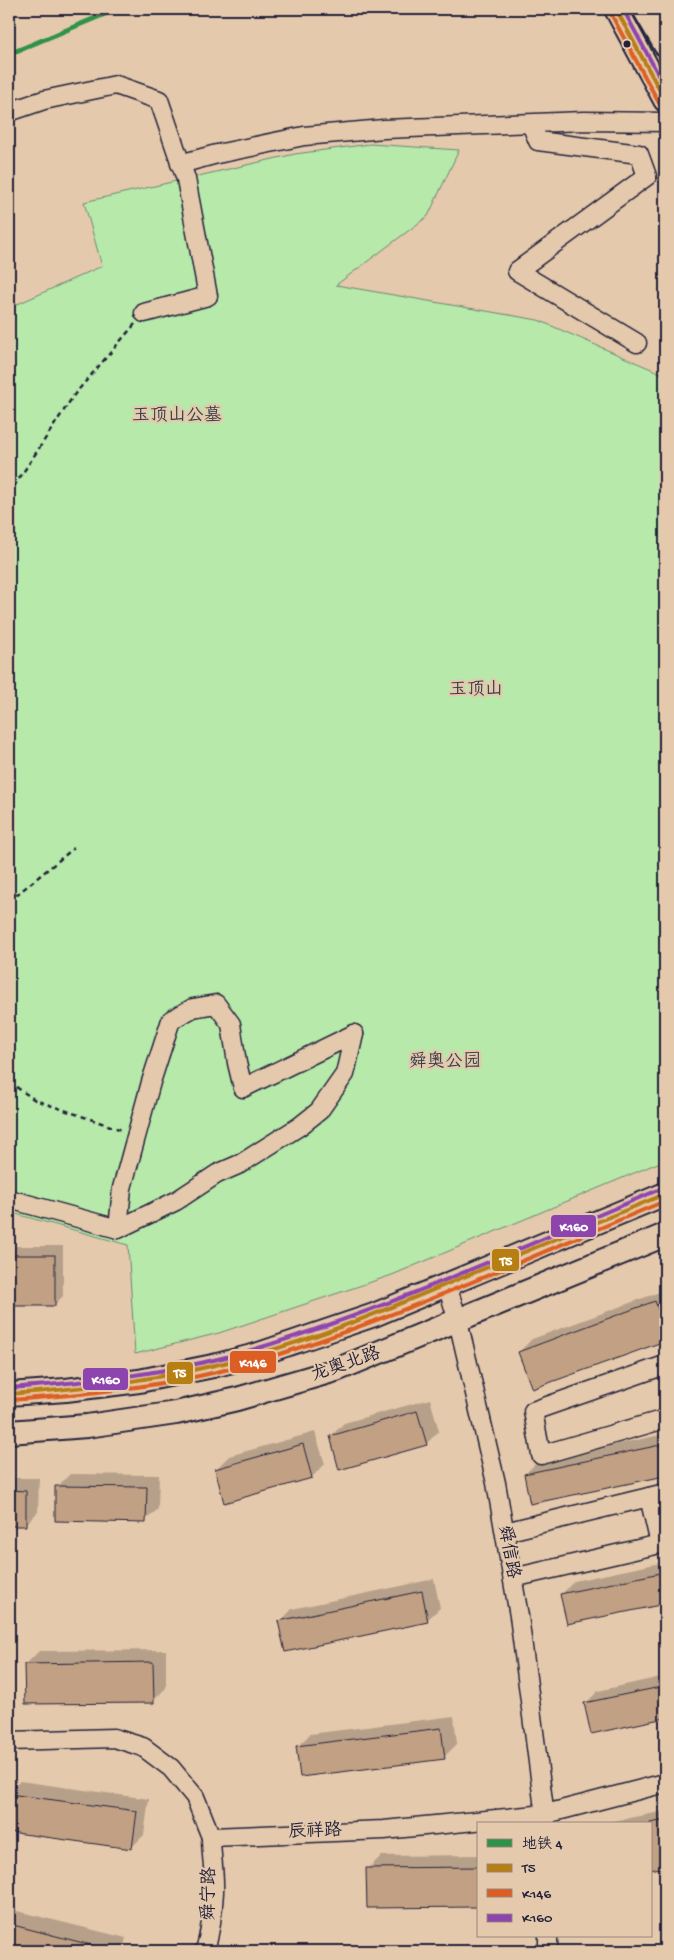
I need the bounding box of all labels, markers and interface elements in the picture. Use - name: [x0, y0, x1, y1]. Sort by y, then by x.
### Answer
- unlabelled marker: [622, 39, 632, 49]
- park label: 玉顶山公墓: [132, 405, 222, 427]
- park label: 玉顶山: [449, 679, 503, 701]
- park label: 舜奥公园: [409, 1051, 481, 1073]
- line badge: K160: [550, 1214, 597, 1238]
- text: K160: [559, 1220, 588, 1237]
- line badge: T5: [491, 1248, 520, 1272]
- text: T5: [499, 1254, 513, 1271]
- street label: 龙奥北路: [308, 1342, 383, 1387]
- line badge: K146: [229, 1350, 277, 1374]
- text: K146: [238, 1356, 267, 1373]
- line badge: T5: [166, 1361, 194, 1385]
- text: T5: [173, 1366, 187, 1383]
- line badge: K160: [82, 1367, 129, 1391]
- text: K160: [91, 1373, 120, 1390]
- street label: 舜信路: [493, 1523, 524, 1580]
- street label: 辰祥路: [288, 1820, 342, 1843]
- legend: [477, 1822, 652, 1938]
- text: 地铁 4: [522, 1836, 563, 1854]
- text: T5: [521, 1860, 536, 1878]
- street label: 舜宁路: [198, 1867, 221, 1921]
- text: K146: [522, 1886, 551, 1904]
- text: K160: [522, 1910, 553, 1928]

